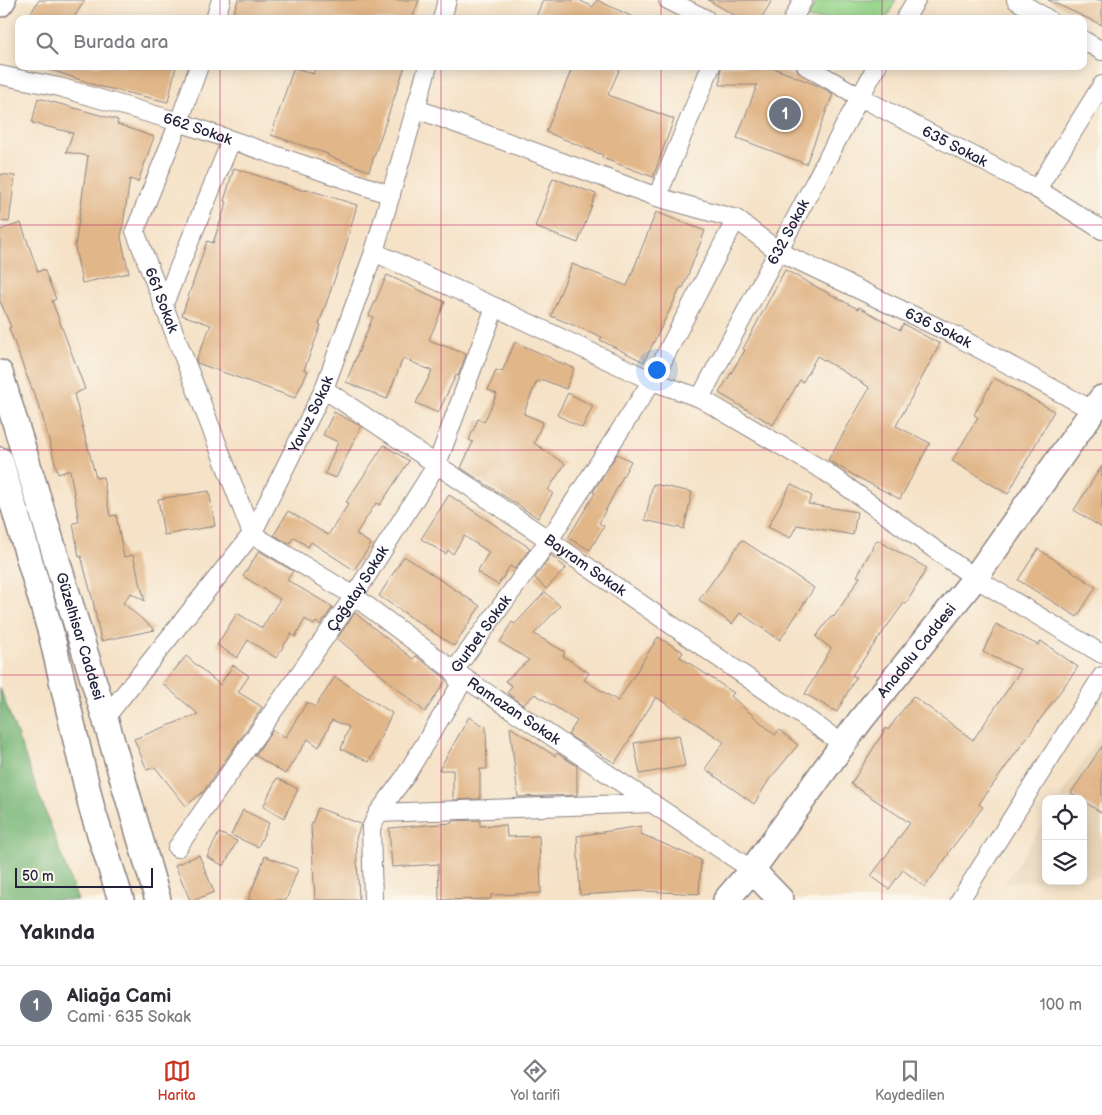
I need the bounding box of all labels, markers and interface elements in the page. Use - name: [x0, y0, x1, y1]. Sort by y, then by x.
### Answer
- search box: [15, 15, 1087, 70]
- icon: search: [33, 29, 61, 57]
- text: Burada ara: [73, 31, 169, 54]
- pin: 1: [769, 95, 801, 133]
- street label: 662 Sokak: [161, 108, 235, 149]
- street label: 635 Sokak: [919, 121, 991, 171]
- street label: 632 Sokak: [763, 195, 814, 268]
- street label: 661 Sokak: [140, 265, 183, 336]
- street label: 636 Sokak: [902, 303, 975, 352]
- your location: [644, 357, 670, 383]
- street label: Yavuz Sokak: [284, 373, 338, 457]
- street label: Bayram Sokak: [540, 530, 631, 601]
- street label: Çağatay Sokak: [322, 542, 393, 635]
- street label: Güzelhisar Caddesi: [52, 570, 108, 702]
- street label: Gurbet Sokak: [446, 591, 516, 676]
- street label: Anadolu Caddesi: [873, 600, 960, 702]
- street label: Ramazan Sokak: [463, 673, 565, 749]
- map controls: [1042, 795, 1087, 885]
- button: locate: [1042, 795, 1087, 840]
- button: layers: [1042, 840, 1087, 885]
- scale bar: [15, 865, 152, 888]
- text: 50 m: [22, 868, 54, 885]
- text: Yakında: [20, 920, 95, 945]
- text: Aliağa Cami: [67, 985, 171, 1008]
- text: 1: [33, 996, 39, 1015]
- text: 100 m: [1039, 996, 1082, 1015]
- text: Cami · 635 Sokak: [67, 1008, 191, 1027]
- tab: Harita: [157, 1057, 196, 1104]
- tab: Yol tarifi: [511, 1057, 560, 1104]
- tab: Kaydedilen: [875, 1057, 945, 1104]

